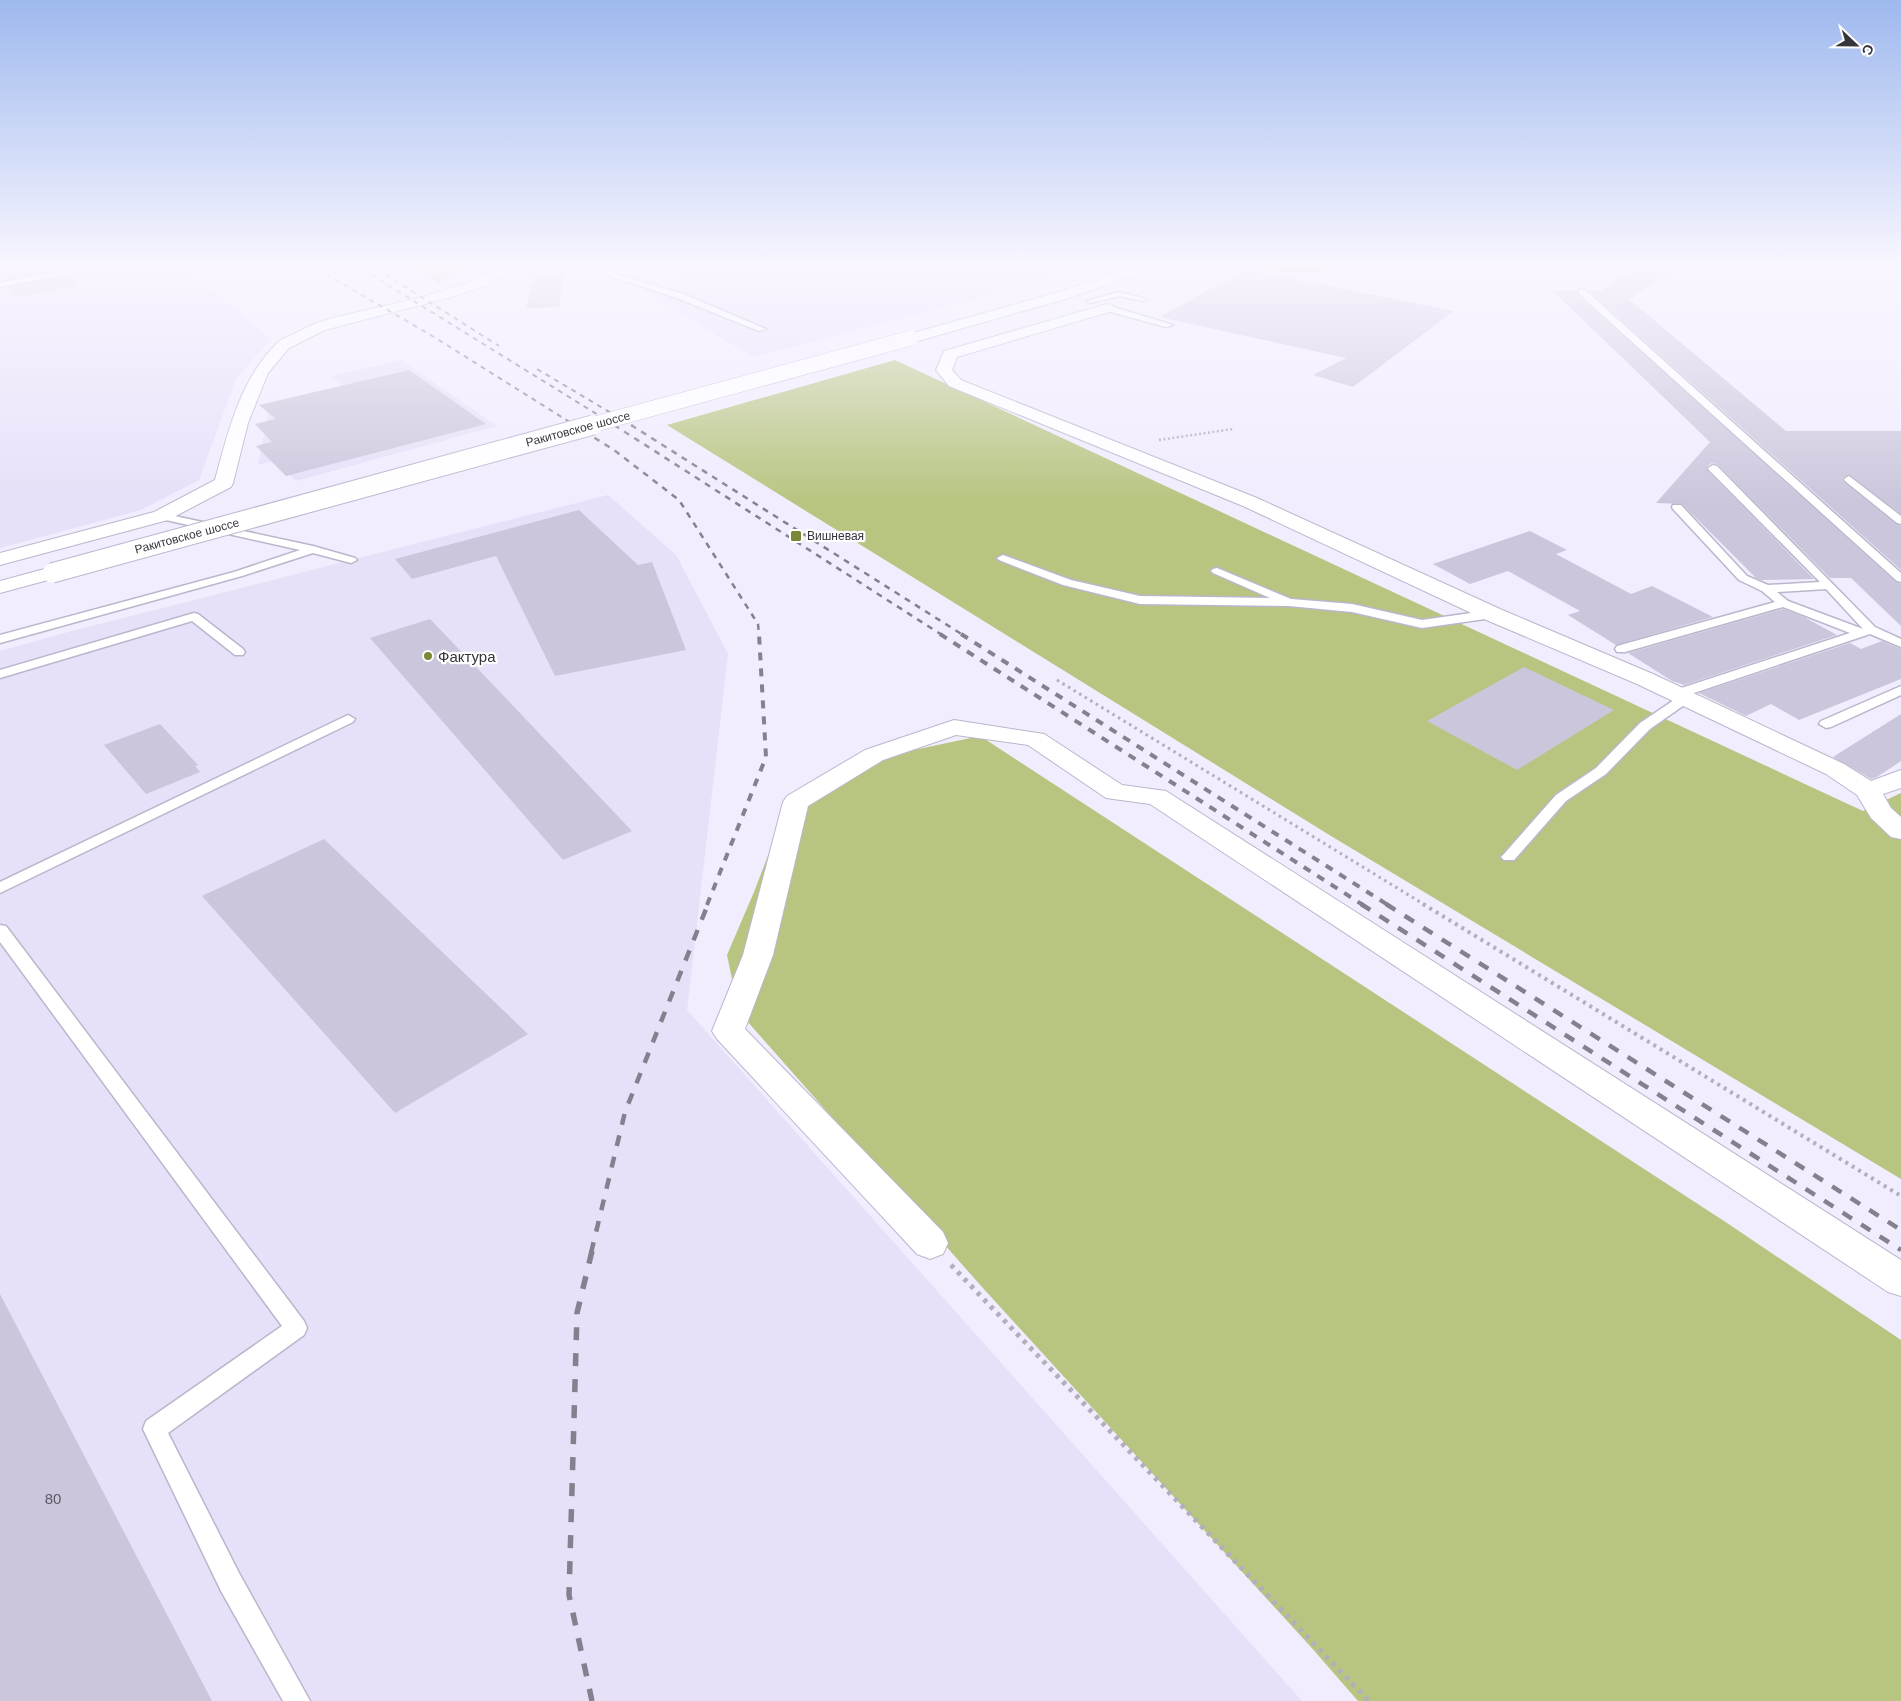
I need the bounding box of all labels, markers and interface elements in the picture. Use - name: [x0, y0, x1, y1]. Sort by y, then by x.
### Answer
- north arrow: [1831, 20, 1881, 70]
- text: С: [1859, 42, 1877, 58]
- street label: Ракитовское шоссе: [524, 408, 632, 450]
- street label: Ракитовское шоссе: [133, 515, 241, 557]
- marker: Вишневая: [789, 529, 803, 543]
- place label: Вишневая: [807, 529, 864, 543]
- place label: Фактура: [438, 648, 496, 665]
- marker: Фактура: [422, 650, 434, 662]
- house number: 80: [45, 1490, 61, 1507]

